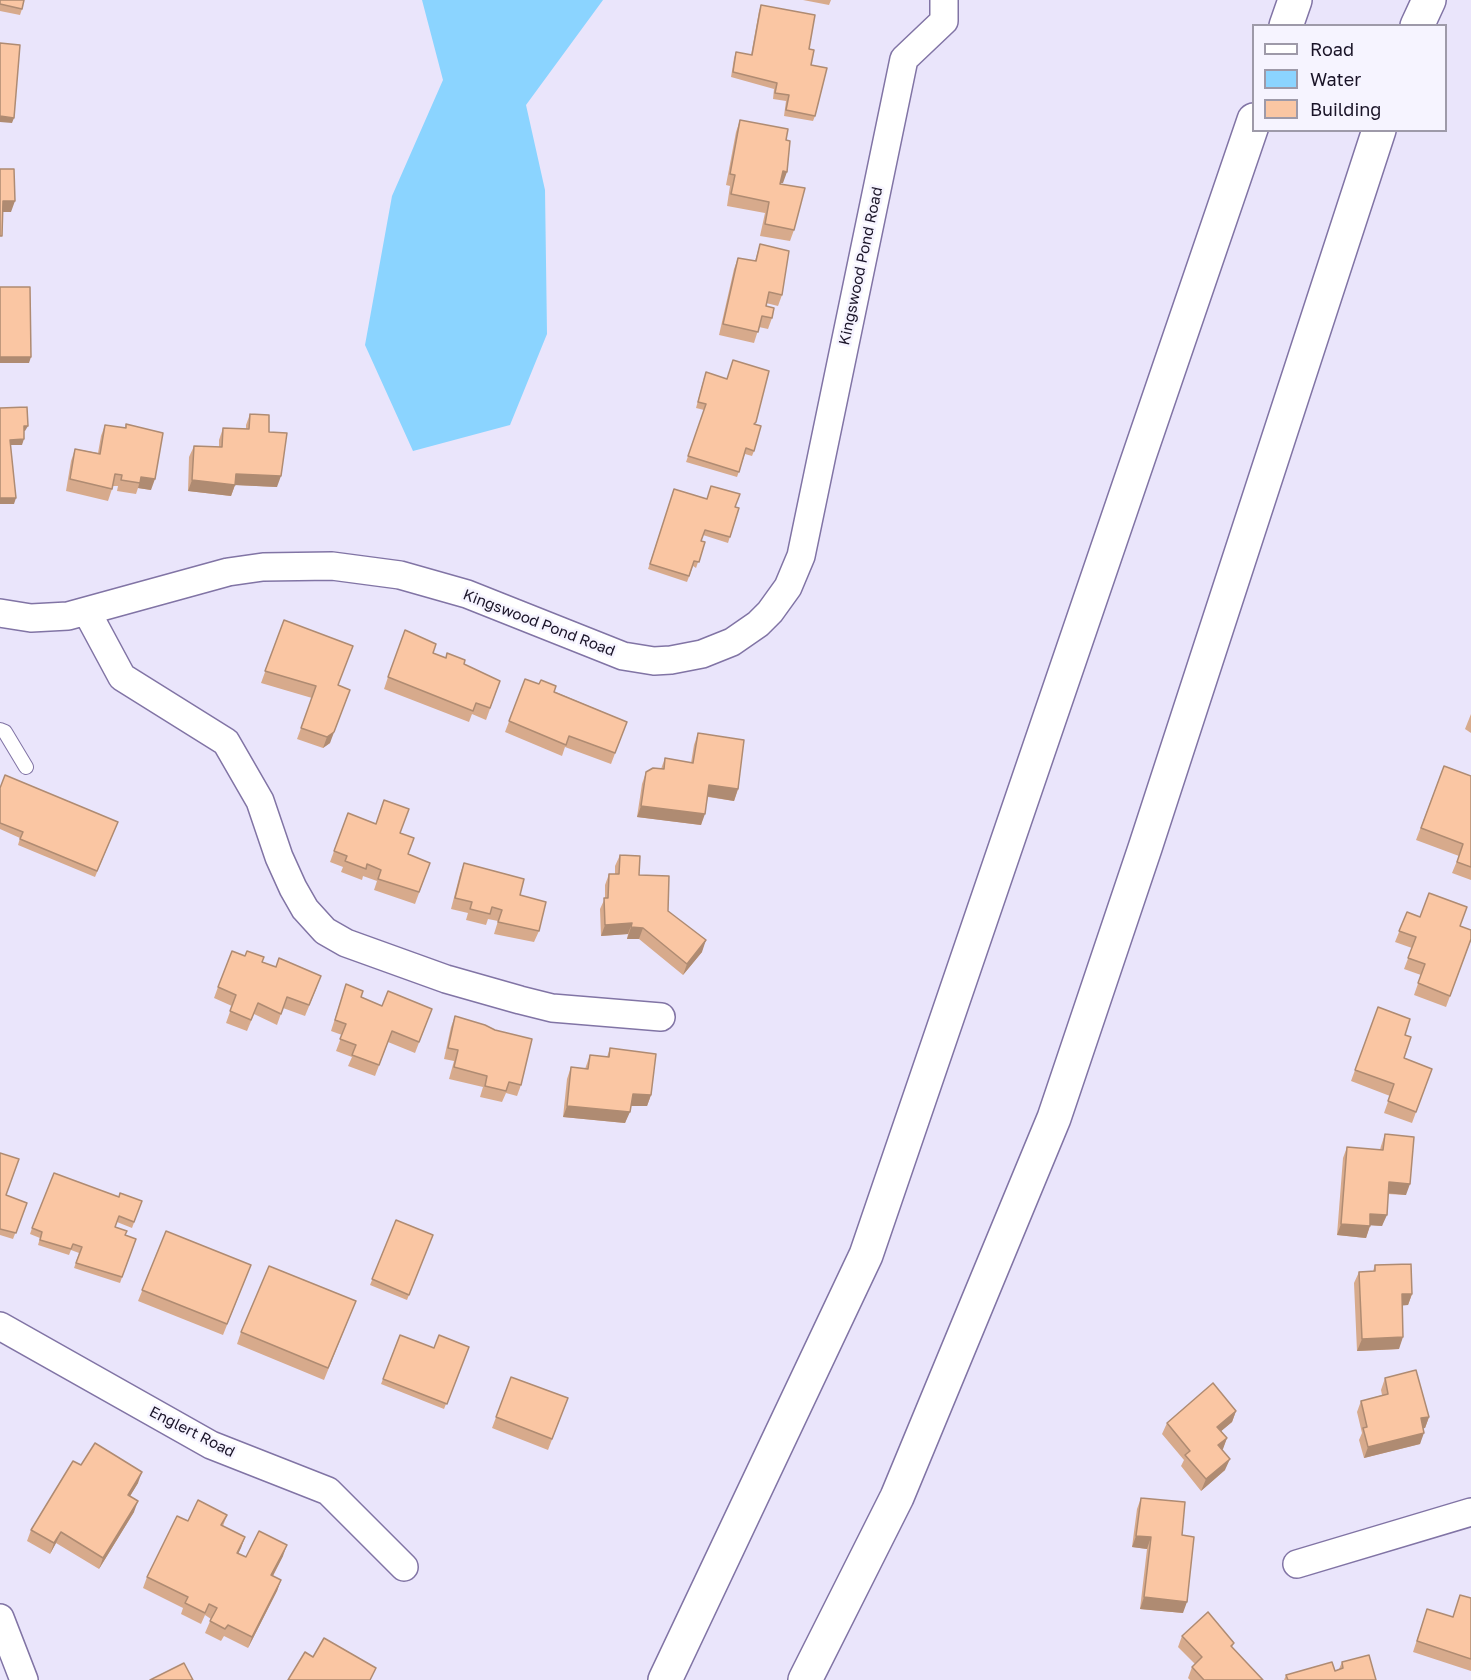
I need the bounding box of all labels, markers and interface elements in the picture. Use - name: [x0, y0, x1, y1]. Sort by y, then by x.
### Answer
- legend: [1252, 24, 1447, 132]
- text: Road: [1310, 38, 1354, 60]
- text: Water: [1310, 68, 1361, 90]
- text: Building: [1310, 98, 1381, 120]
- street label: Kingswood Pond Road: [835, 185, 887, 347]
- street label: Kingswood Pond Road: [460, 586, 618, 660]
- street label: Englert Road: [146, 1403, 238, 1461]

